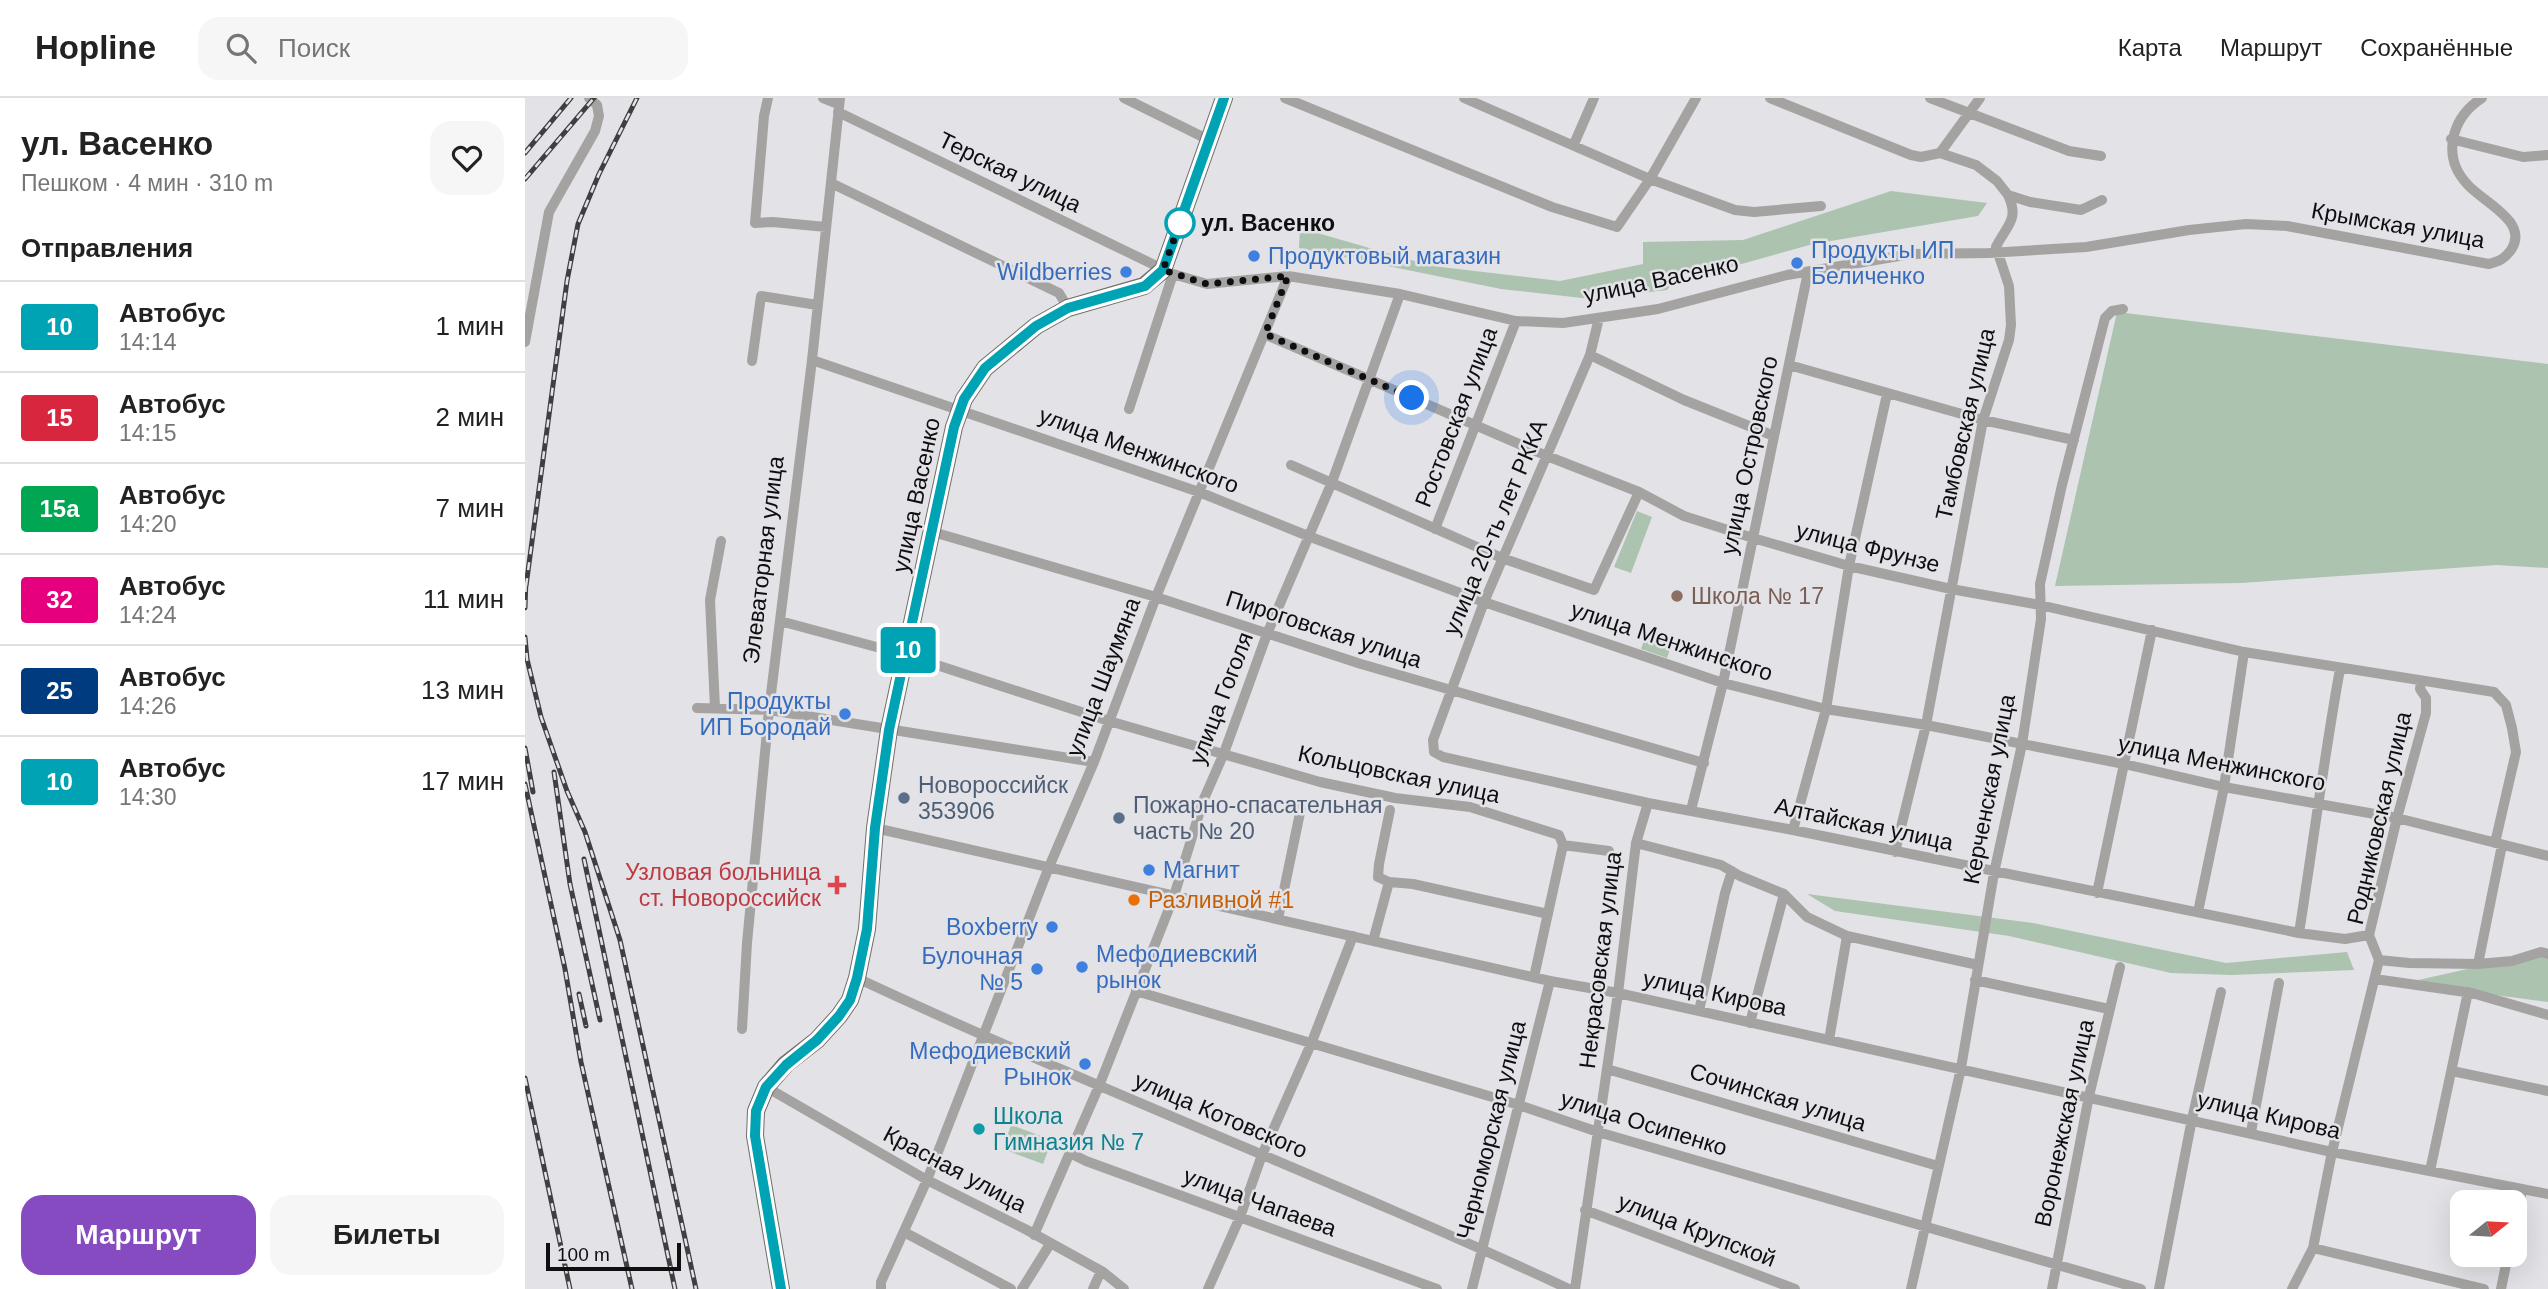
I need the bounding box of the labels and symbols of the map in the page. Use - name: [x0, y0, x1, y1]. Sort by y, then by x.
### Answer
- street label: Терская улица: [935, 126, 1086, 218]
- street label: Крымская улица: [2309, 197, 2487, 253]
- marker: ул. Васенко: [1165, 208, 1195, 238]
- place label: ул. Васенко: [1201, 210, 1335, 236]
- place label: Продукты ИП Беличенко: [1811, 237, 1954, 289]
- place label: Продуктовый магазин: [1268, 243, 1501, 269]
- marker: Продуктовый магазин: [1246, 248, 1262, 264]
- street label: улица Васенко: [1581, 250, 1741, 308]
- marker: Продукты ИП Беличенко: [1789, 255, 1805, 271]
- place label: Wildberries: [997, 259, 1112, 285]
- marker: Wildberries: [1118, 264, 1134, 280]
- street label: Ростовская улица: [1410, 323, 1502, 511]
- street label: Тамбовская улица: [1930, 325, 2000, 523]
- street label: улица Островского: [1715, 353, 1783, 557]
- your location: [1394, 380, 1429, 415]
- street label: улица Менжинского: [1036, 402, 1242, 498]
- street label: улица Васенко: [887, 415, 945, 575]
- street label: улица 20-ть лет РККА: [1438, 415, 1552, 639]
- street label: Элеваторная улица: [737, 454, 789, 666]
- street label: улица Фрунзе: [1794, 517, 1942, 577]
- place label: Школа № 17: [1691, 583, 1824, 609]
- street label: Пироговская улица: [1223, 585, 1425, 673]
- marker: Школа № 17: [1669, 588, 1685, 604]
- street label: улица Шаумяна: [1061, 594, 1145, 760]
- street label: улица Менжинского: [1568, 596, 1776, 686]
- line badge: 10: [877, 627, 939, 673]
- street label: улица Гоголя: [1184, 628, 1258, 768]
- place label: Продукты ИП Бородай: [700, 688, 831, 740]
- street label: Керченская улица: [1958, 692, 2020, 886]
- marker: Продукты ИП Бородай: [837, 706, 853, 722]
- street label: Родниковская улица: [2342, 709, 2416, 927]
- street label: улица Менжинского: [2116, 730, 2328, 796]
- street label: Кольцовская улица: [1296, 740, 1503, 808]
- place label: Новороссийск 353906: [918, 772, 1069, 824]
- marker: Новороссийск 353906: [896, 790, 912, 806]
- place label: Пожарно-спасательная часть № 20: [1133, 792, 1382, 844]
- street label: Алтайская улица: [1772, 792, 1956, 856]
- marker: Пожарно-спасательная часть № 20: [1111, 810, 1127, 826]
- street label: Некрасовская улица: [1574, 850, 1626, 1070]
- place label: Магнит: [1163, 857, 1240, 883]
- place label: Узловая больница ст. Новороссийск: [625, 859, 822, 911]
- marker: Магнит: [1141, 862, 1157, 878]
- marker: Узловая больница ст. Новороссийск: [827, 875, 847, 895]
- place label: Разливной #1: [1148, 887, 1294, 913]
- marker: Разливной #1: [1126, 892, 1142, 908]
- place label: Boxberry: [946, 914, 1038, 940]
- marker: Boxberry: [1044, 919, 1060, 935]
- place label: Мефодиевский рынок: [1096, 941, 1258, 993]
- place label: Булочная № 5: [922, 943, 1023, 995]
- marker: Мефодиевский рынок: [1074, 959, 1090, 975]
- marker: Булочная № 5: [1029, 961, 1045, 977]
- street label: улица Кирова: [1641, 965, 1789, 1021]
- street label: Воронежская улица: [2029, 1017, 2099, 1229]
- street label: Черноморская улица: [1451, 1018, 1531, 1242]
- place label: Мефодиевский Рынок: [909, 1038, 1072, 1090]
- marker: Мефодиевский Рынок: [1077, 1056, 1093, 1072]
- street label: Сочинская улица: [1687, 1058, 1870, 1136]
- street label: улица Котовского: [1130, 1067, 1312, 1163]
- street label: улица Осипенко: [1558, 1085, 1730, 1161]
- street label: улица Кирова: [2195, 1086, 2343, 1144]
- place label: Школа Гимназия № 7: [993, 1103, 1144, 1155]
- street label: Красная улица: [879, 1120, 1031, 1218]
- marker: Школа Гимназия № 7: [971, 1121, 987, 1137]
- street label: улица Чапаева: [1180, 1162, 1340, 1242]
- street label: улица Крупской: [1614, 1188, 1780, 1272]
- north arrow: [2450, 1190, 2527, 1267]
- scale bar: [546, 1240, 681, 1272]

